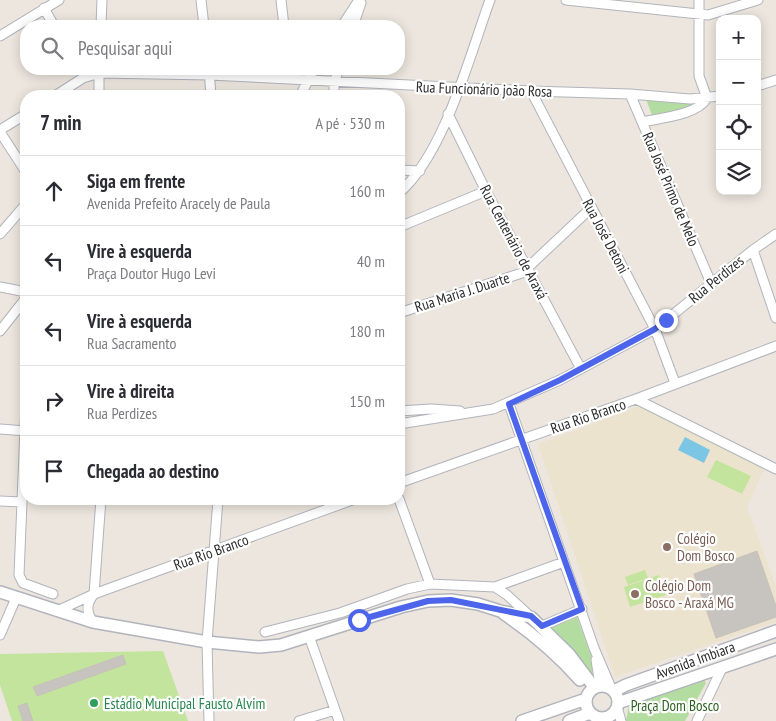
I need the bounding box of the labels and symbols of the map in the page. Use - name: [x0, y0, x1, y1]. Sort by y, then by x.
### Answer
- street label: Rua Funcionário joão Rosa: [416, 77, 552, 101]
- street label: Rua José Primo de Melo: [638, 129, 704, 249]
- street label: Rua Centenário de Araxá: [476, 182, 552, 302]
- street label: Rua José Detoni: [578, 195, 634, 277]
- street label: Rua Perdizes: [684, 251, 748, 307]
- street label: Rua Maria J. Duarte: [412, 268, 512, 316]
- route end: [655, 309, 678, 332]
- street label: Rua Rio Branco: [548, 394, 628, 438]
- place label: Colégio Dom Bosco: [677, 529, 734, 565]
- street label: Rua Rio Branco: [171, 530, 251, 574]
- marker: Colégio Dom Bosco: [661, 541, 673, 553]
- place label: Colégio Dom Bosco - Araxá MG: [645, 576, 734, 612]
- marker: Colégio Dom Bosco - Araxá MG: [629, 588, 641, 600]
- route start: [348, 609, 371, 632]
- street label: Avenida Imbiara: [653, 637, 737, 683]
- place label: Estádio Municipal Fausto Alvim: [104, 694, 265, 713]
- park label: Praça Dom Bosco: [631, 696, 719, 715]
- marker: Estádio Municipal Fausto Alvim: [88, 697, 100, 709]

